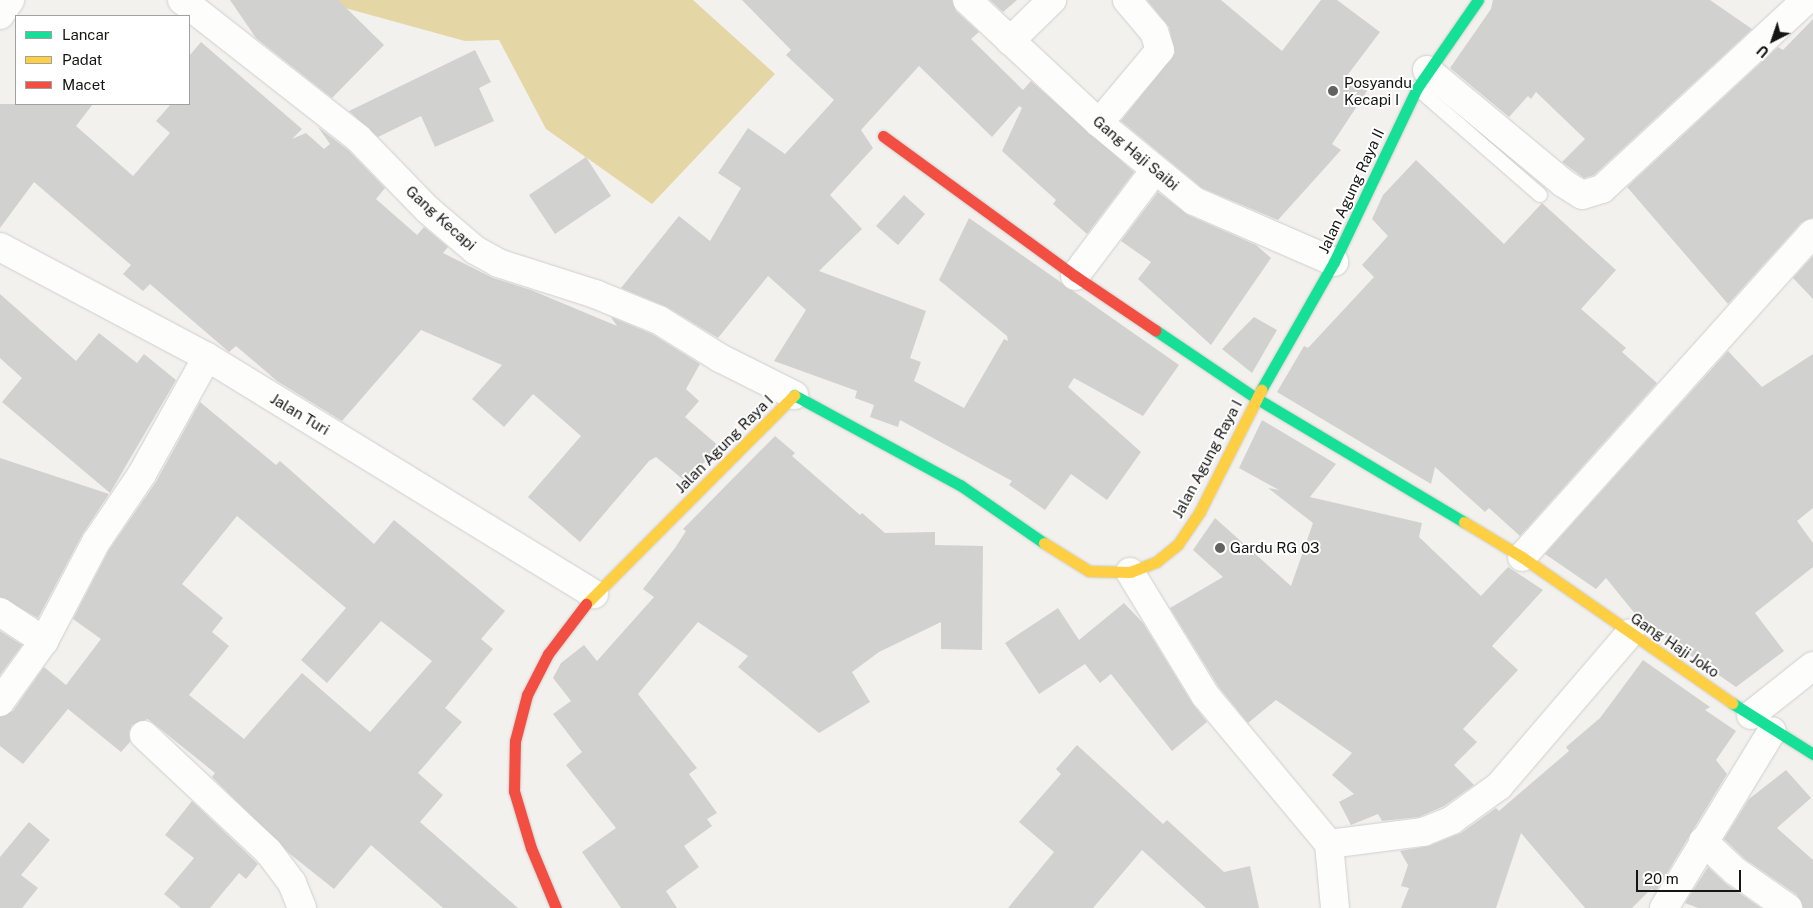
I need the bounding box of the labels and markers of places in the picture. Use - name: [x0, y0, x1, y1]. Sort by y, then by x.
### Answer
- place label: Posyandu Kecapi I: [1344, 73, 1412, 108]
- marker: Posyandu Kecapi I: [1326, 84, 1340, 98]
- place label: Gardu RG 03: [1230, 539, 1319, 557]
- marker: Gardu RG 03: [1214, 542, 1226, 554]

